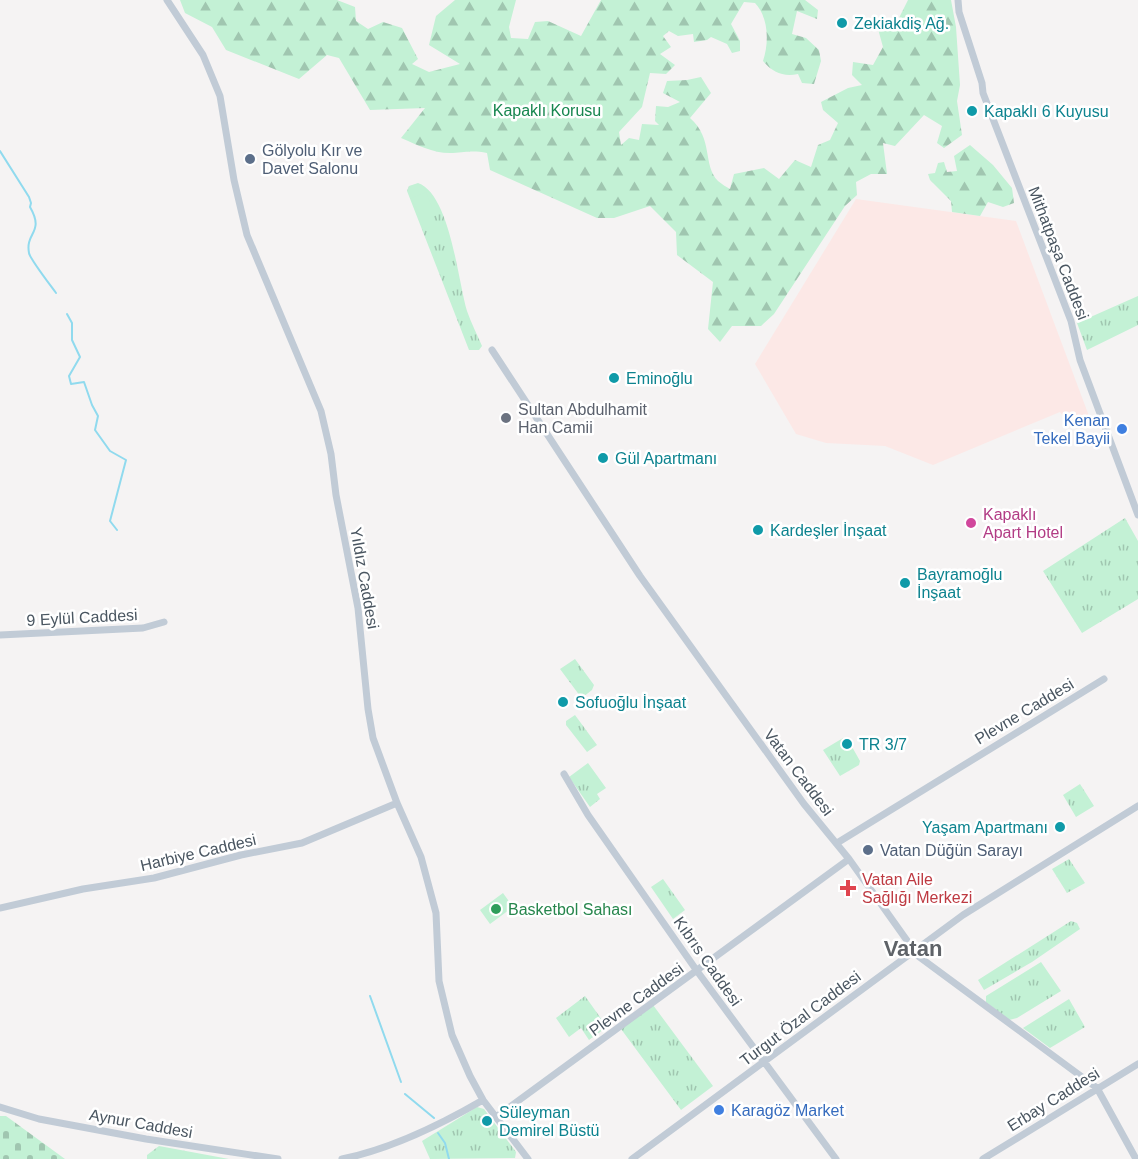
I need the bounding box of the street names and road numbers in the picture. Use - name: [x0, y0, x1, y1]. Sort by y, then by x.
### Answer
- street label: Mithatpaşa Caddesi: [1025, 184, 1092, 322]
- street label: Yıldız Caddesi: [347, 526, 382, 630]
- street label: 9 Eylül Caddesi: [26, 606, 138, 629]
- street label: Plevne Caddesi: [972, 675, 1077, 748]
- street label: Vatan Caddesi: [761, 726, 837, 819]
- street label: Harbiye Caddesi: [139, 831, 258, 874]
- street label: Kıbrıs Caddesi: [671, 913, 745, 1009]
- street label: Plevne Caddesi: [586, 960, 687, 1039]
- street label: Turgut Özal Caddesi: [737, 968, 864, 1069]
- street label: Erbay Caddesi: [1004, 1064, 1102, 1134]
- street label: Aynur Caddesi: [88, 1106, 194, 1141]

